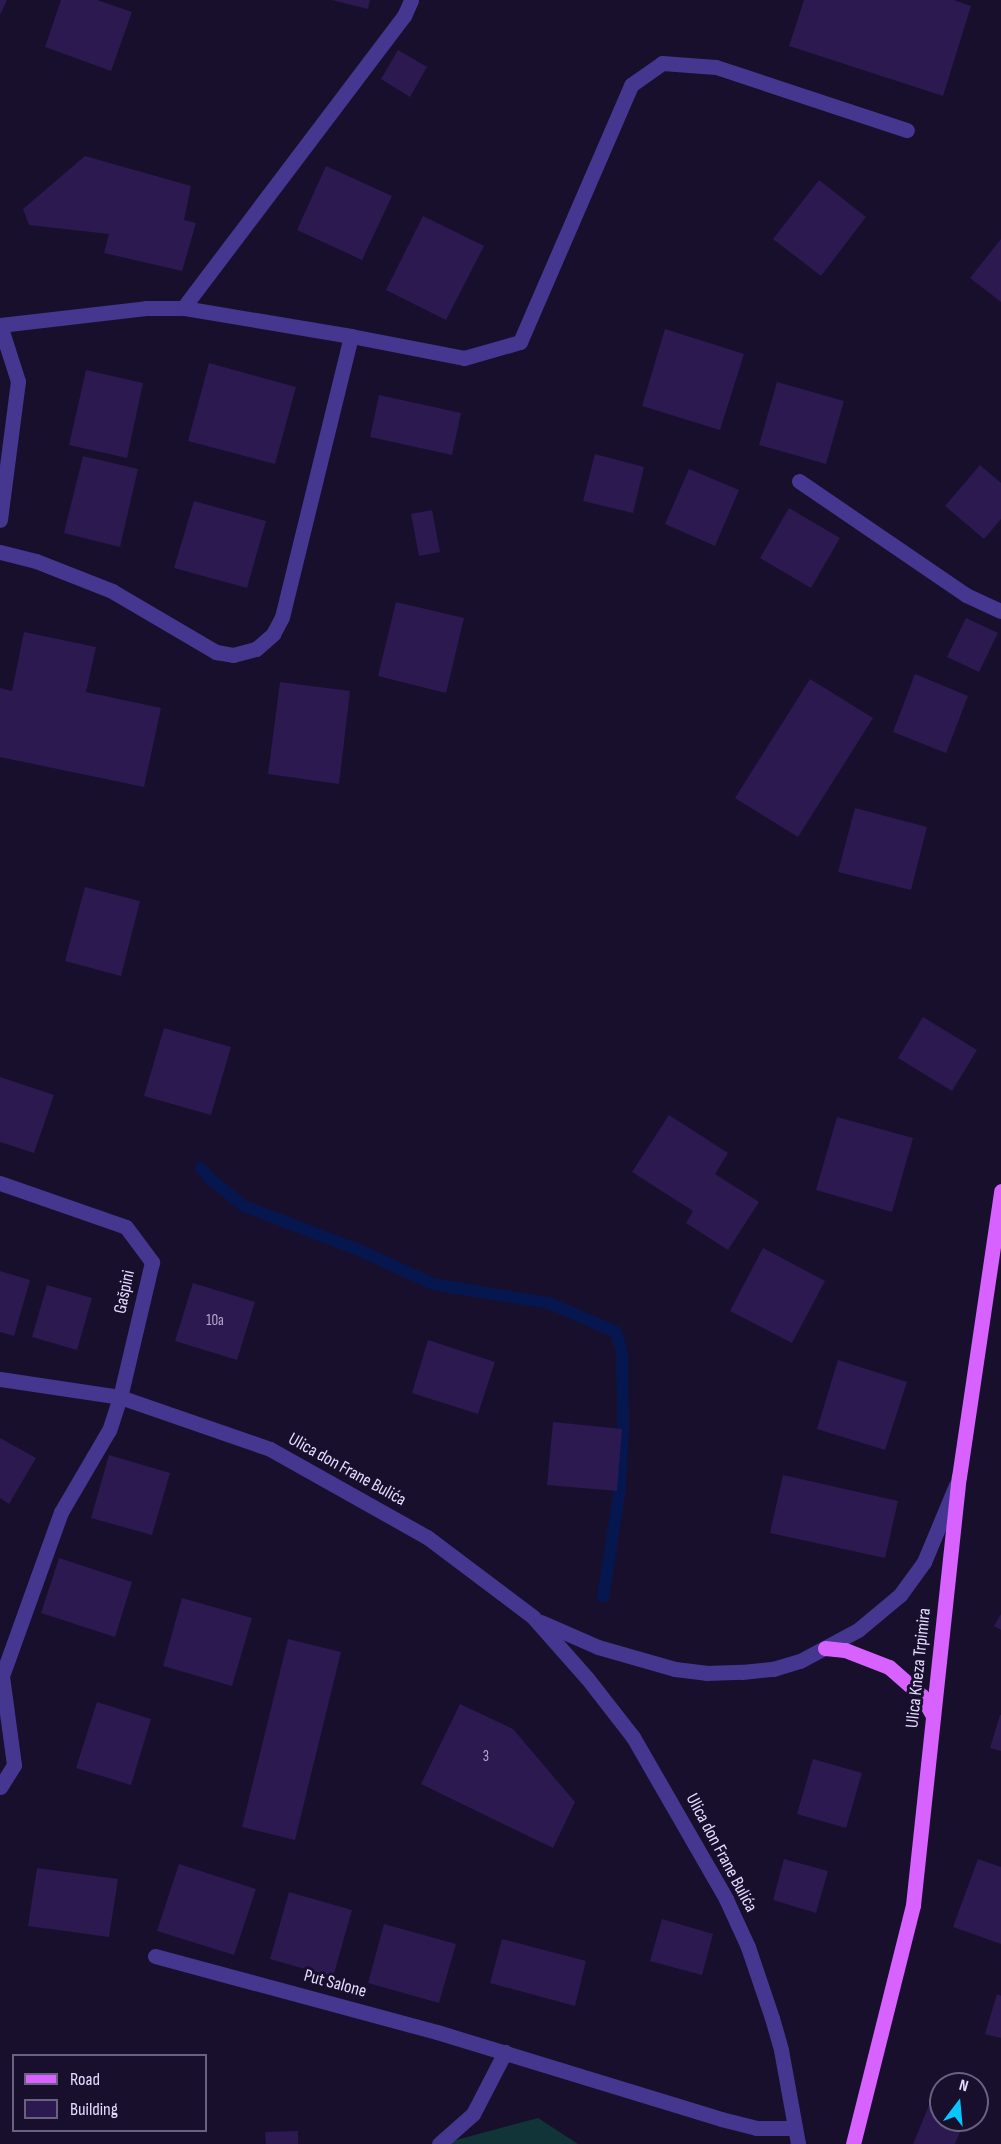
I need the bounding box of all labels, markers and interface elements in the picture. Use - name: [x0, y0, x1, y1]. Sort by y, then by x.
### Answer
- street label: Gašpini: [110, 1268, 140, 1316]
- house number: 10a: [206, 1312, 224, 1330]
- street label: Ulica don Frane Bulića: [284, 1429, 410, 1511]
- street label: Ulica Kneza Trpimira: [902, 1607, 936, 1729]
- house number: 3: [483, 1748, 489, 1766]
- street label: Ulica don Frane Bulića: [681, 1790, 761, 1916]
- street label: Put Salone: [301, 1965, 369, 2003]
- legend: [12, 2054, 207, 2132]
- text: Road: [70, 2069, 100, 2090]
- north arrow: [929, 2072, 989, 2132]
- text: N: [957, 2076, 970, 2096]
- text: Building: [70, 2099, 118, 2120]

